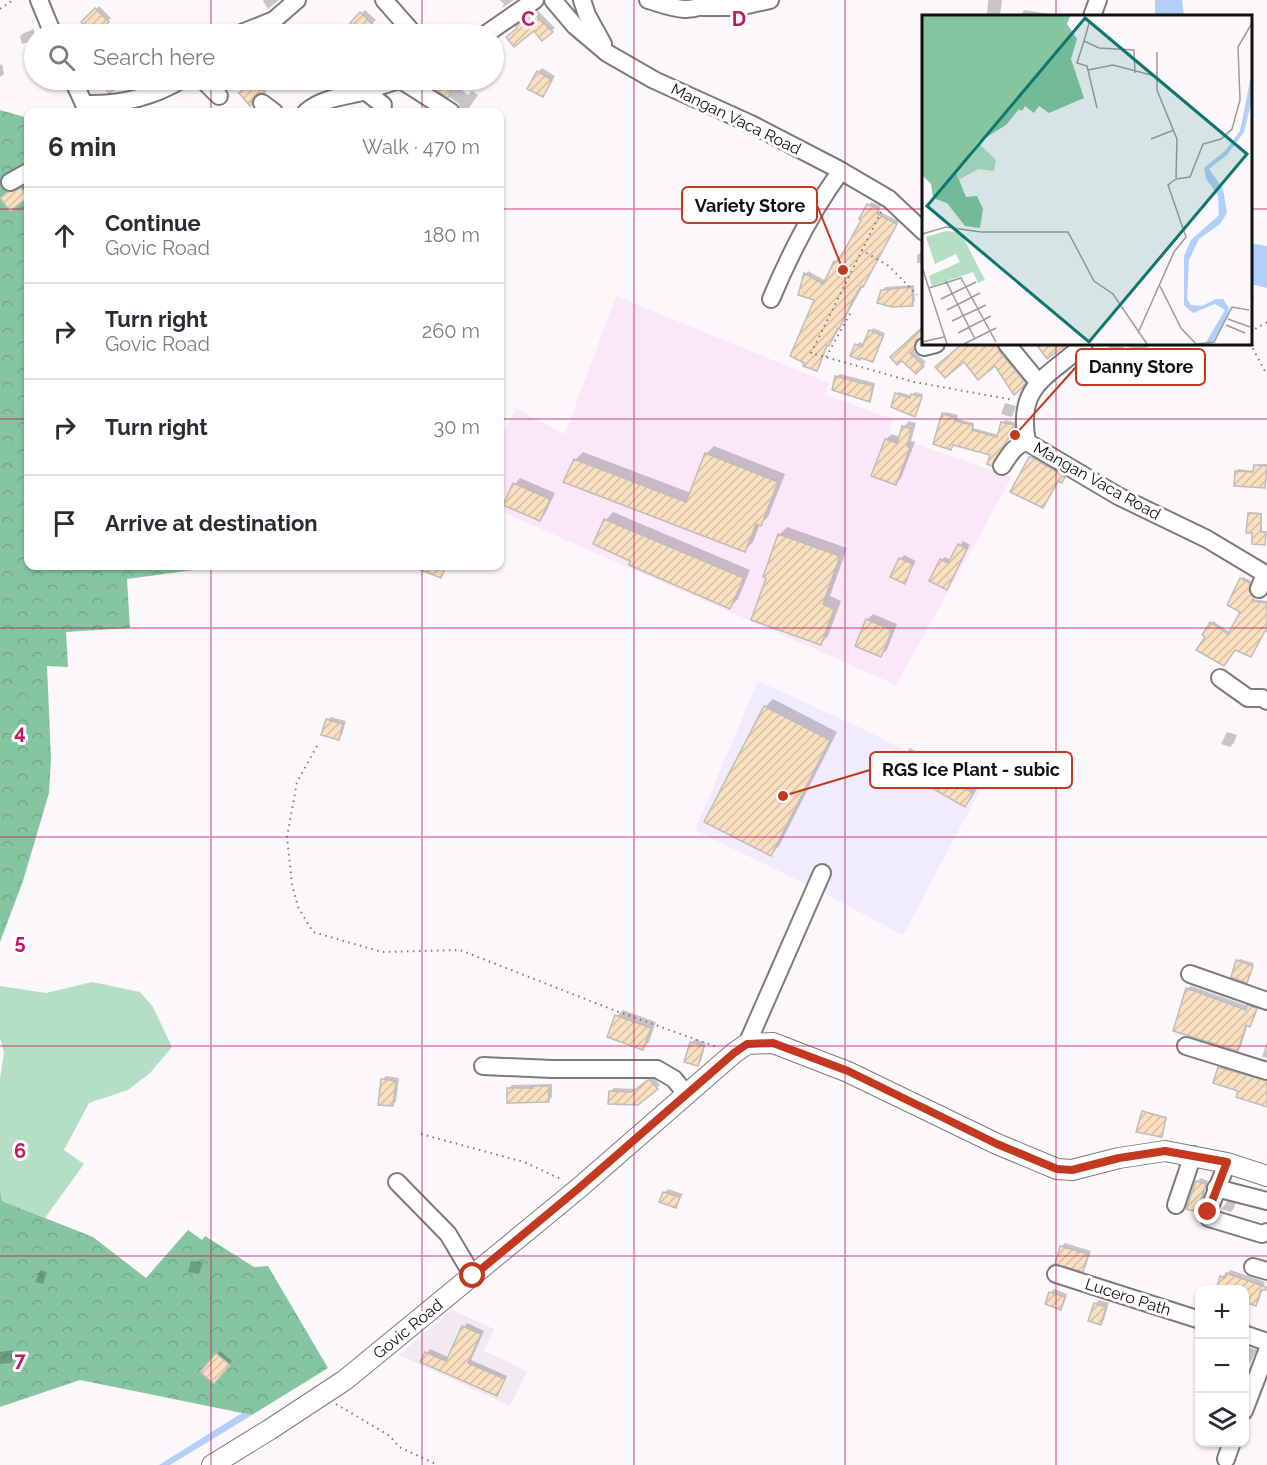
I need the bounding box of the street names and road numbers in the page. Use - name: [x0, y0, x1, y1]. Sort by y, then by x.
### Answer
- street label: Mangan Vaca Road: [668, 79, 804, 159]
- street label: Mangan Vaca Road: [1030, 438, 1164, 524]
- street label: Lucero Path: [1083, 1274, 1173, 1320]
- street label: Govic Road: [369, 1295, 447, 1363]

